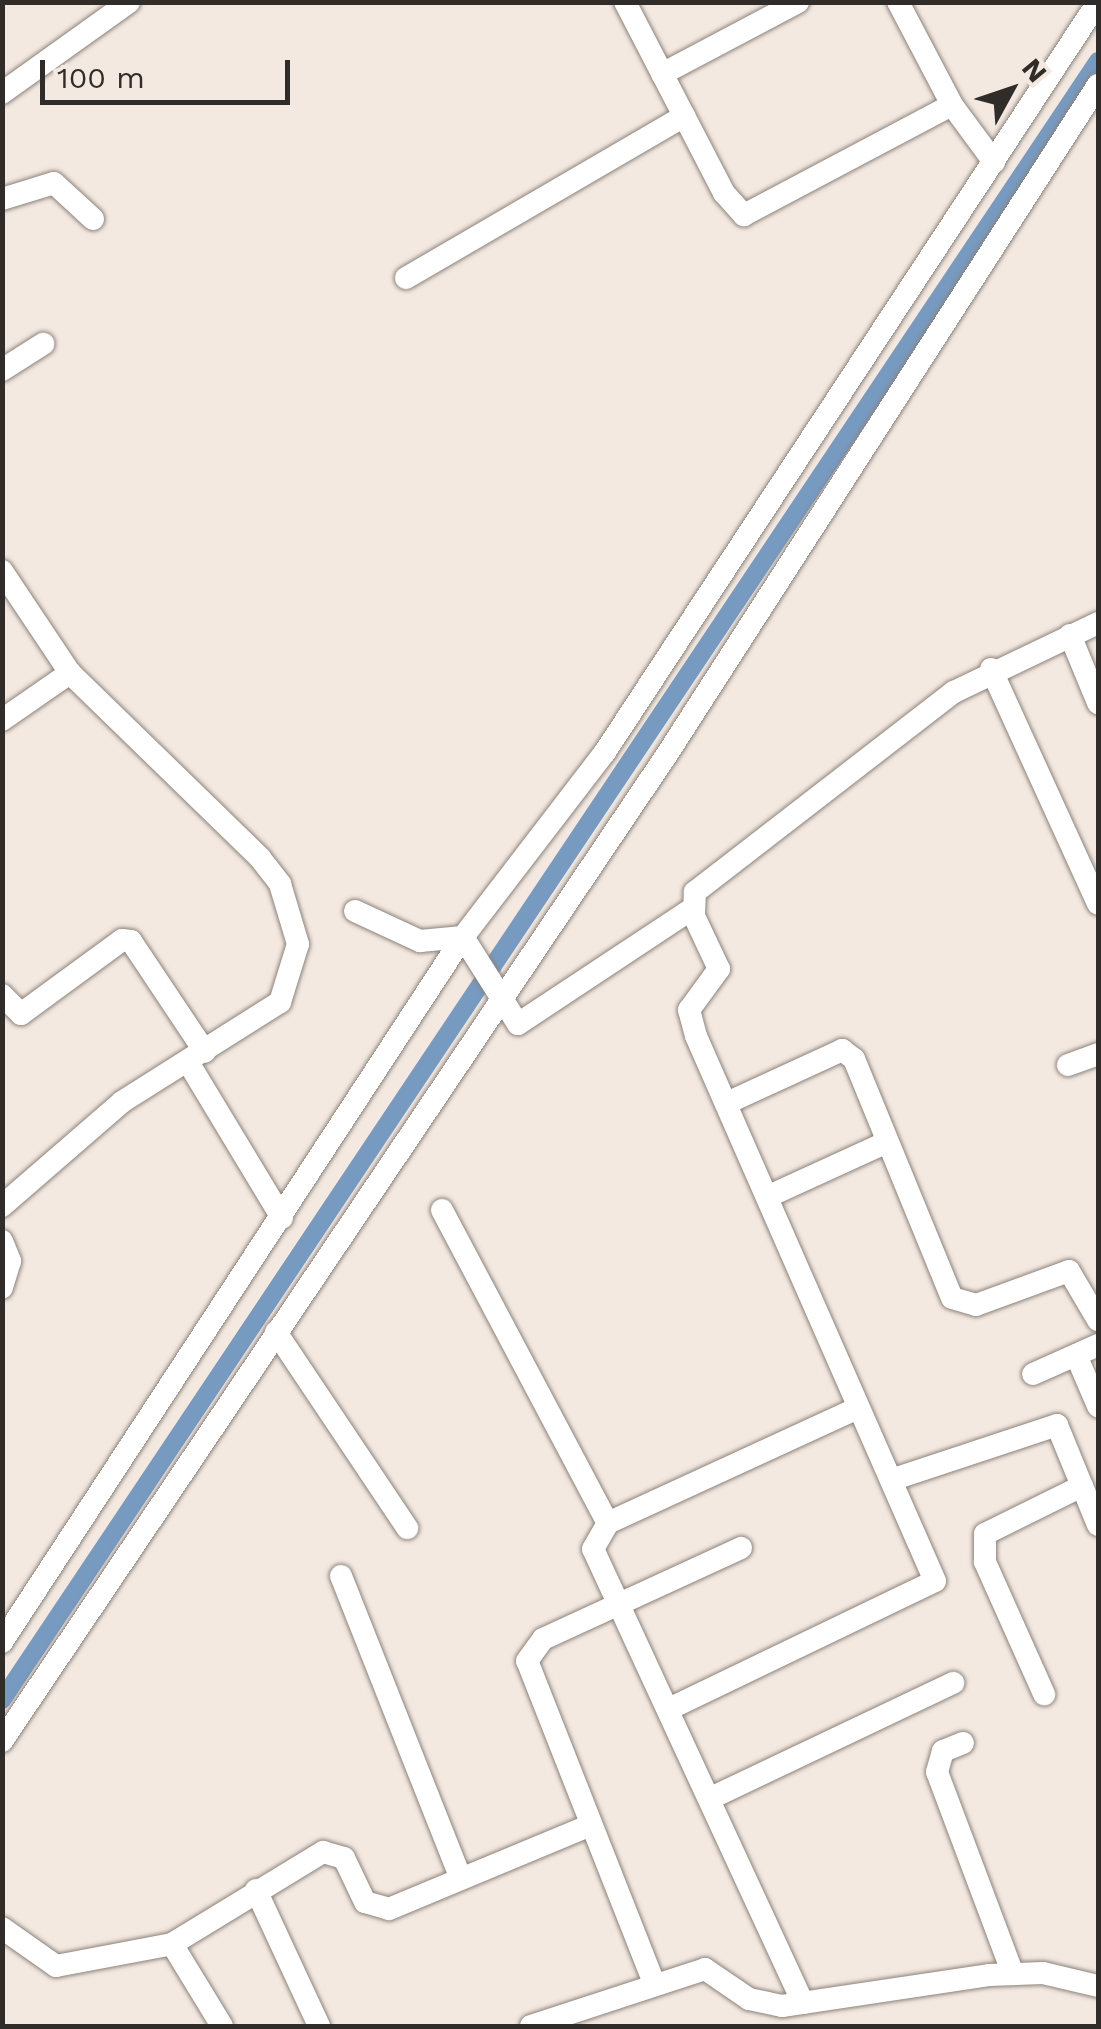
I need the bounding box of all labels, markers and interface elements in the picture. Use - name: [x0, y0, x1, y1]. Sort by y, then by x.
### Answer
- scale bar: [45, 40, 295, 102]
- north arrow: [961, 40, 1061, 140]
- text: N: [1015, 52, 1054, 89]
- text: 100 m: [57, 60, 145, 95]

